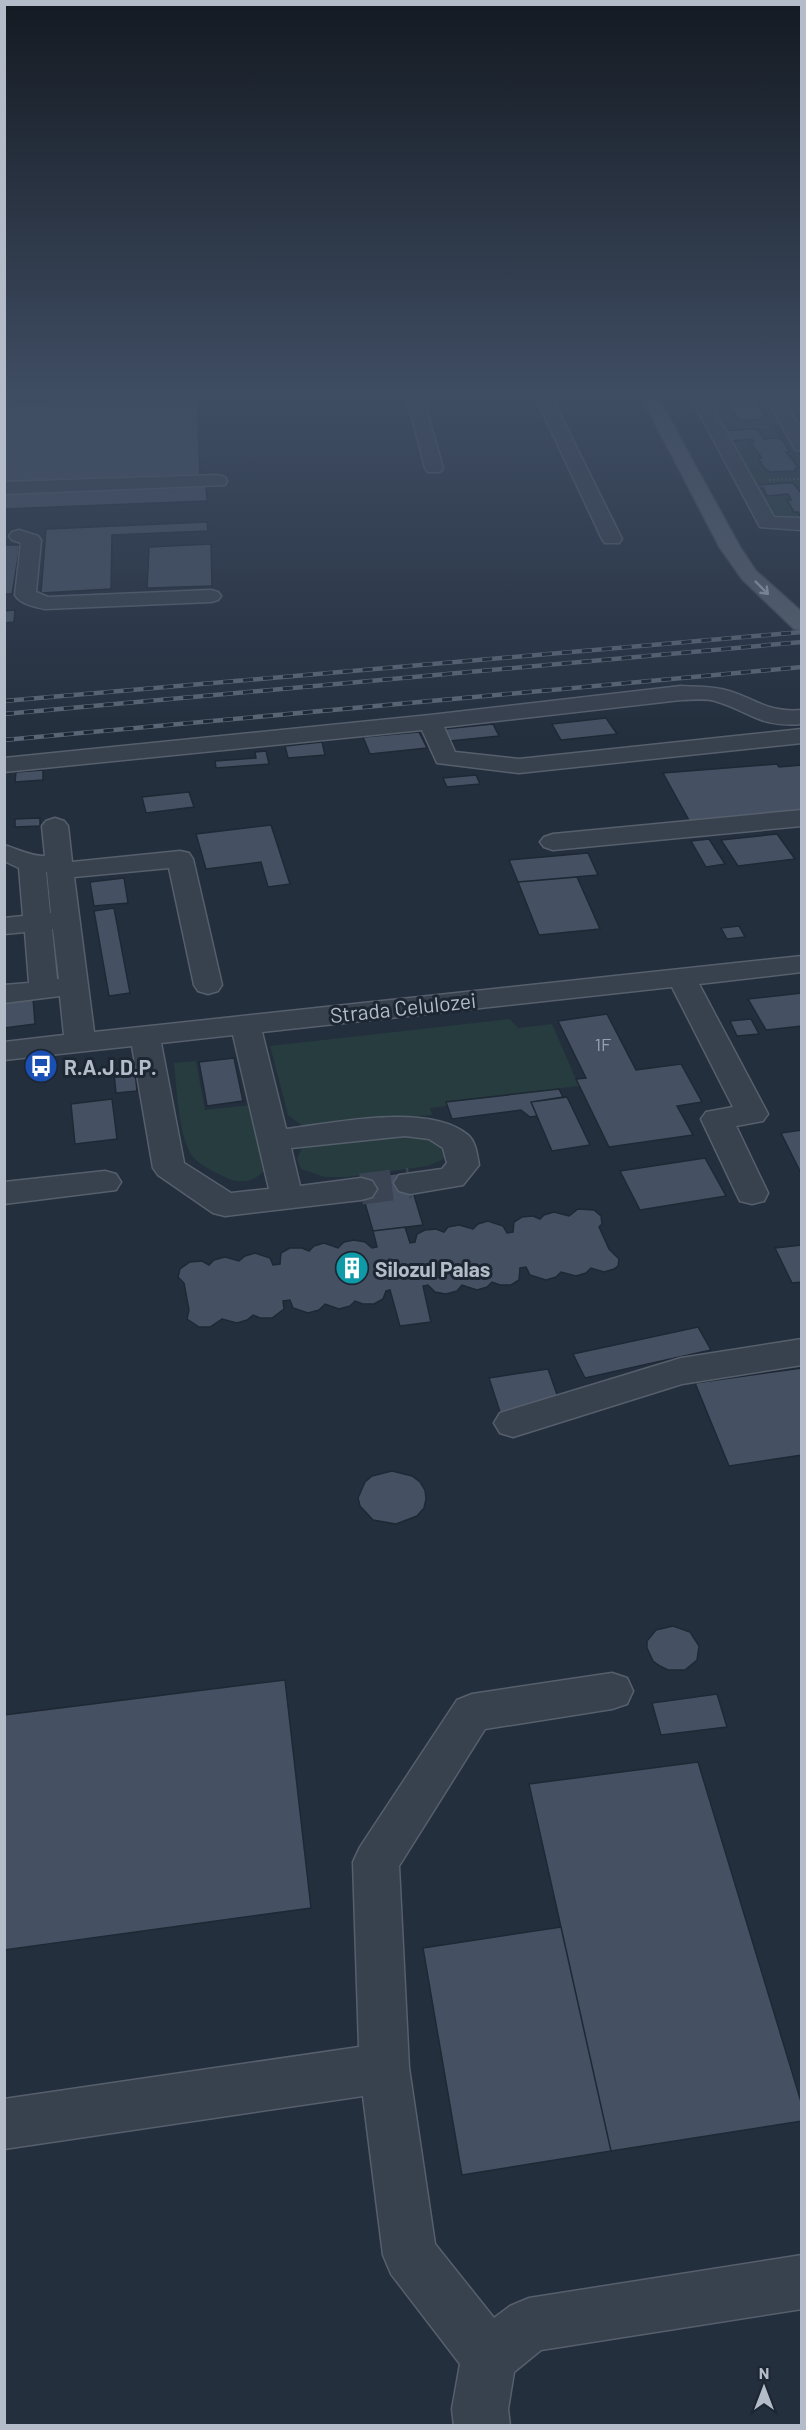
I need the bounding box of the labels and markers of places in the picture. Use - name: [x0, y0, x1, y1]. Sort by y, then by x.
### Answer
- bus stop icon: R.A.J.D.P.: [23, 1048, 59, 1084]
- place label: R.A.J.D.P.: [64, 1054, 157, 1079]
- building icon: Silozul Palas: [334, 1250, 370, 1286]
- place label: Silozul Palas: [375, 1256, 490, 1281]

